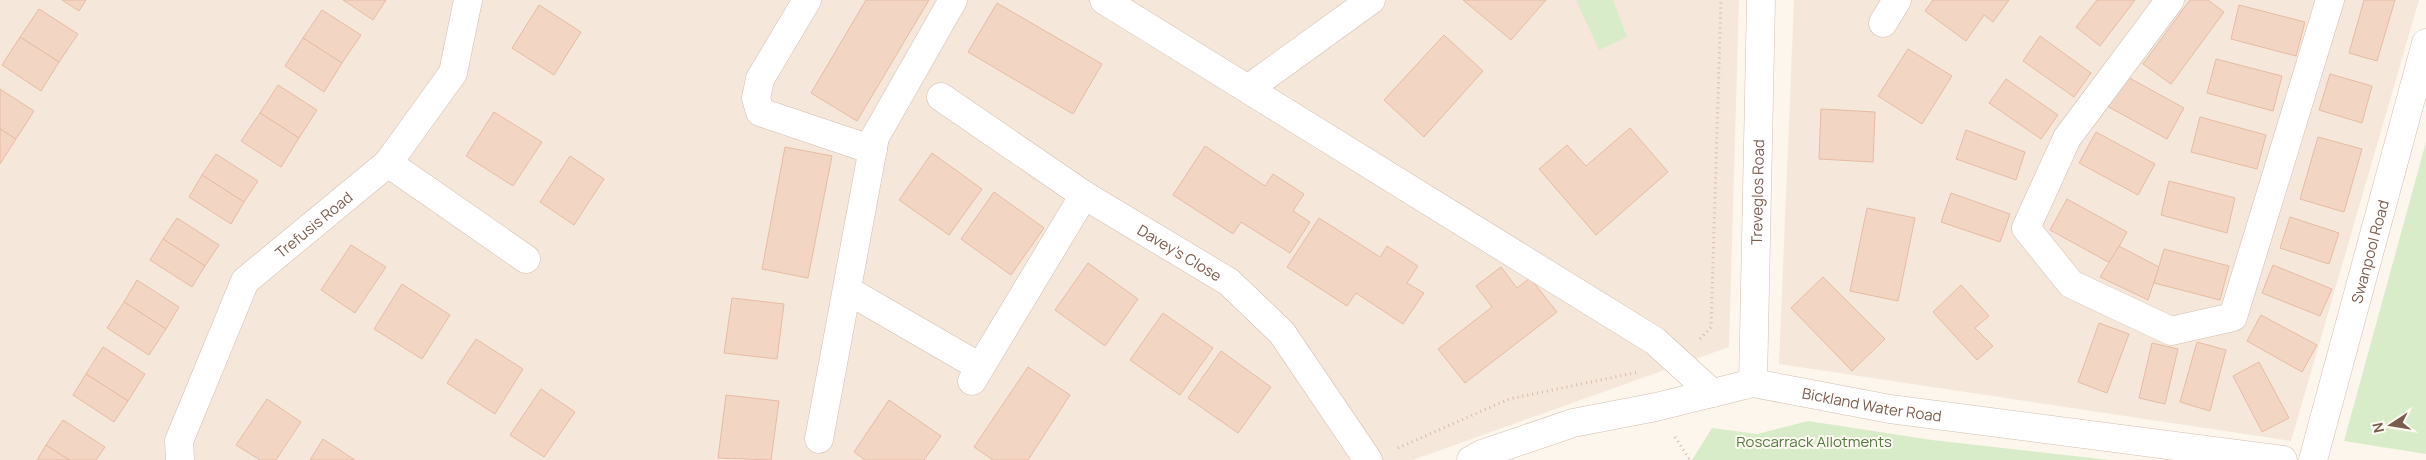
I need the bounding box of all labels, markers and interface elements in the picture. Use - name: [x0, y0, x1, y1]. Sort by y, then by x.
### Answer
- street label: Treveglos Road: [1745, 139, 1769, 245]
- street label: Trefusis Road: [270, 186, 357, 263]
- street label: Swanpool Road: [2345, 197, 2394, 306]
- street label: Davey's Close: [1134, 219, 1226, 286]
- street label: Bickland Water Road: [1800, 382, 1943, 426]
- north arrow: [2366, 400, 2416, 450]
- text: N: [2367, 421, 2388, 435]
- park label: Roscarrack Allotments: [1736, 431, 1892, 452]

